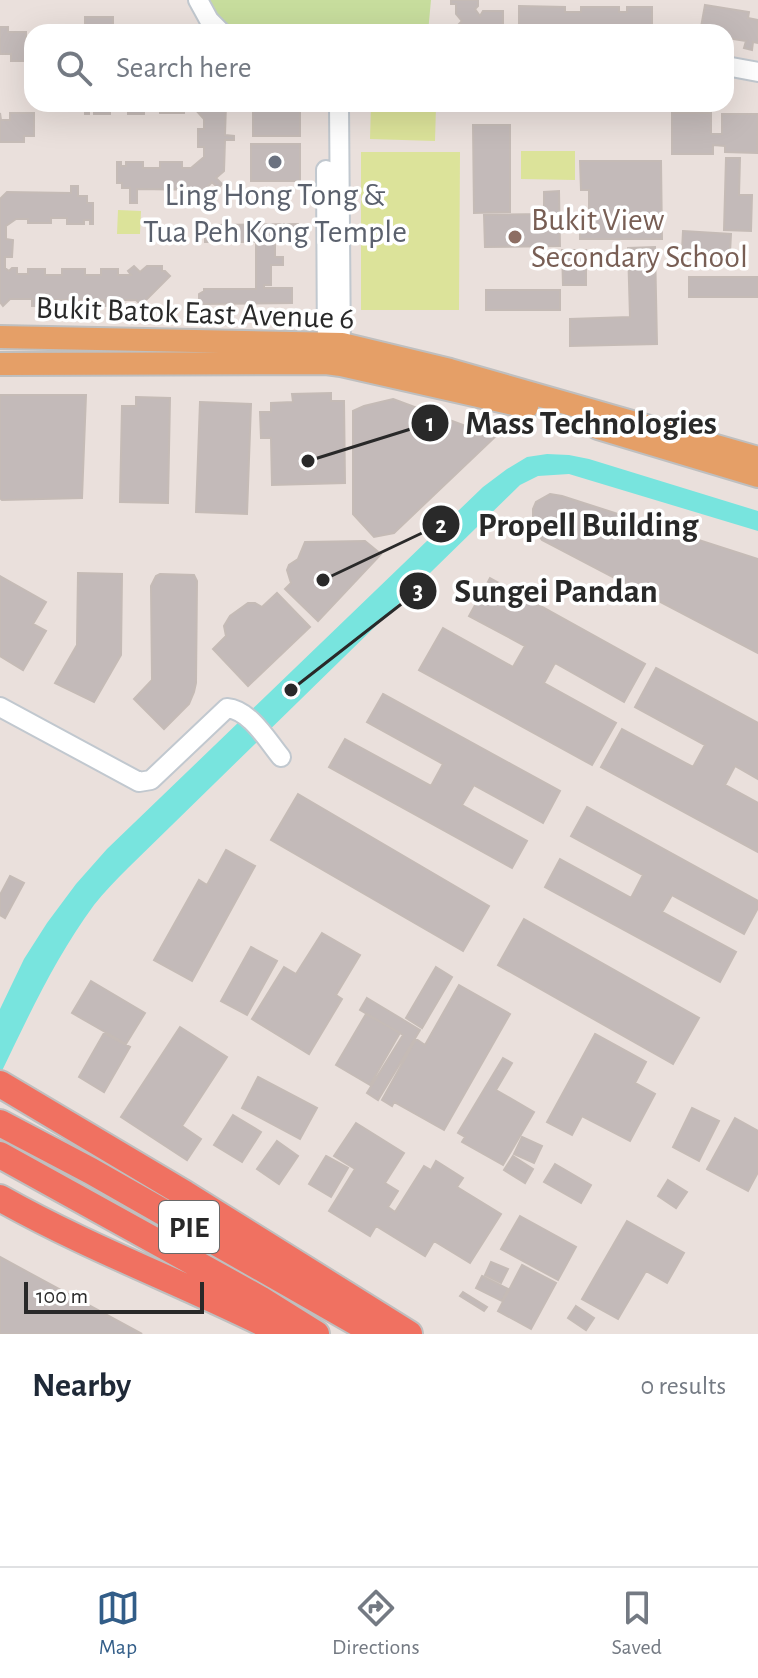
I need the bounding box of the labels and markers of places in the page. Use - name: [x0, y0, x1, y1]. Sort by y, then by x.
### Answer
- marker: Ling Hong Tong & Tua Peh Kong Temple: [266, 153, 284, 171]
- place label: Ling Hong Tong & Tua Peh Kong Temple: [143, 179, 407, 248]
- place label: Bukit View Secondary School: [531, 204, 748, 273]
- marker: Bukit View Secondary School: [506, 228, 524, 246]
- callout: Mass Technologies: [410, 394, 733, 452]
- callout: Propell Building: [421, 495, 714, 553]
- callout: Sungei Pandan: [398, 562, 673, 620]

